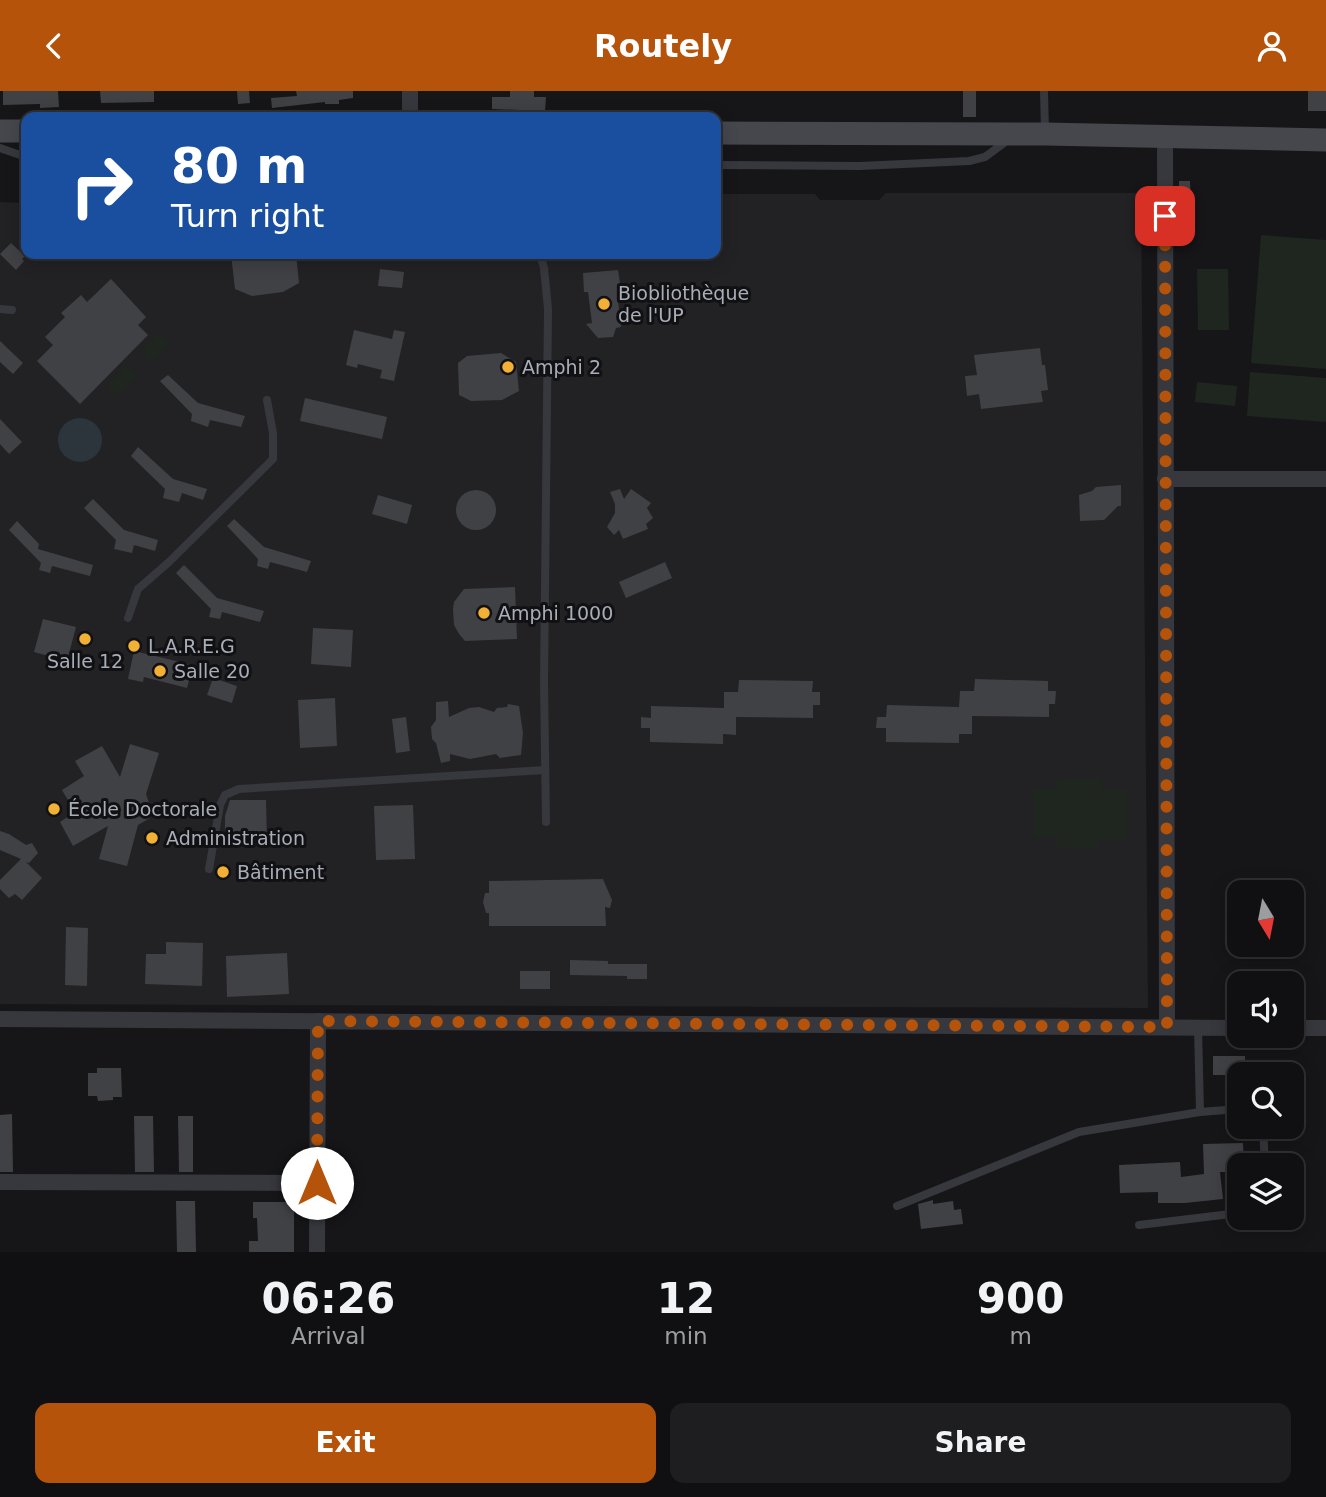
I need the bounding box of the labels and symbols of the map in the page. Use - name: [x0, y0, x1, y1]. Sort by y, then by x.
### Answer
- pin: [1135, 186, 1195, 246]
- place label: Biobliothèque de l'UP: [618, 282, 749, 326]
- marker: Biobliothèque de l'UP: [596, 296, 612, 312]
- place label: Amphi 2: [522, 356, 601, 378]
- marker: Amphi 2: [500, 359, 516, 375]
- place label: Amphi 1000: [498, 602, 613, 624]
- marker: Amphi 1000: [476, 605, 492, 621]
- marker: Salle 12: [77, 631, 93, 647]
- place label: L.A.R.E.G: [148, 635, 235, 657]
- marker: L.A.R.E.G: [126, 638, 142, 654]
- place label: Salle 12: [47, 650, 123, 672]
- place label: Salle 20: [174, 660, 250, 682]
- marker: Salle 20: [152, 663, 168, 679]
- place label: École Doctorale: [68, 798, 217, 820]
- marker: École Doctorale: [46, 801, 62, 817]
- place label: Administration: [166, 827, 305, 849]
- marker: Administration: [144, 830, 160, 846]
- place label: Bâtiment: [237, 861, 324, 883]
- marker: Bâtiment: [215, 864, 231, 880]
- north arrow: [1227, 880, 1304, 957]
- position arrow: [280, 1146, 354, 1220]

